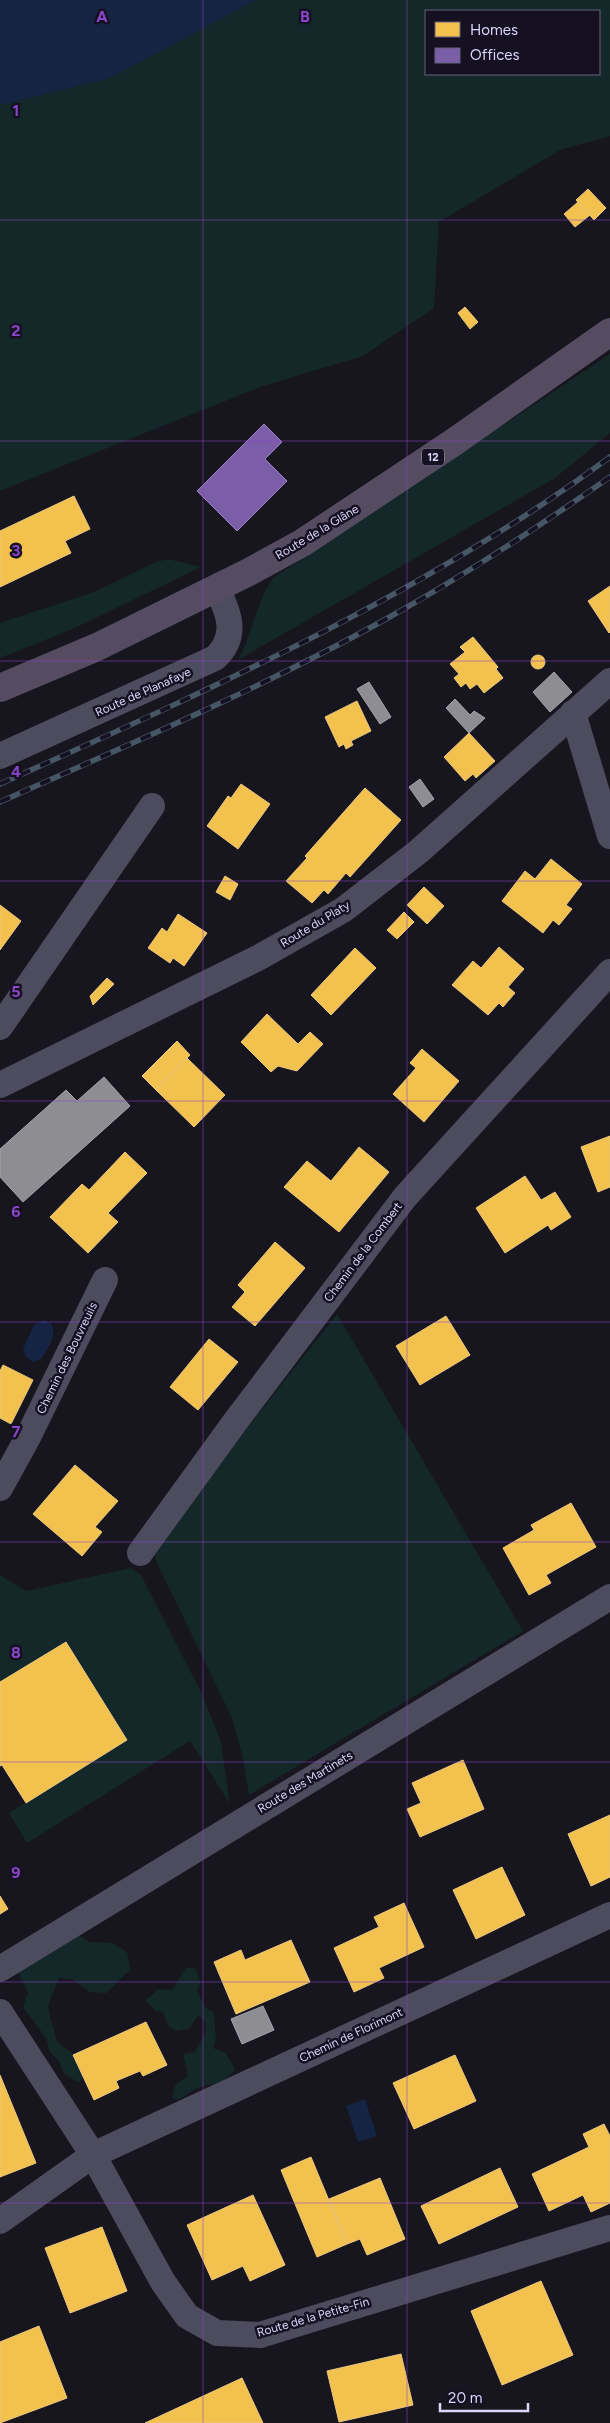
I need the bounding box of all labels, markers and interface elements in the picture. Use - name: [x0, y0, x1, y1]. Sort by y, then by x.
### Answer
- text: A: [96, 7, 108, 26]
- text: B: [300, 7, 310, 26]
- legend: [425, 10, 600, 75]
- text: Homes: [470, 21, 518, 39]
- text: Offices: [470, 46, 520, 64]
- text: 1: [13, 101, 19, 120]
- text: 2: [11, 321, 21, 340]
- road number: 12: [422, 448, 444, 466]
- street label: Route de la Glâne: [273, 501, 362, 562]
- text: 3: [12, 541, 21, 560]
- street label: Route de Planafaye: [93, 664, 193, 719]
- text: 4: [11, 762, 21, 781]
- street label: Route du Platy: [278, 897, 353, 950]
- text: 5: [11, 982, 21, 1001]
- street label: Chemin de la Combert: [321, 1199, 405, 1304]
- text: 6: [11, 1202, 21, 1221]
- street label: Chemin des Bouvreuils: [34, 1300, 100, 1416]
- text: 7: [12, 1422, 21, 1441]
- text: 8: [11, 1643, 21, 1662]
- street label: Route des Martinets: [255, 1748, 355, 1816]
- text: 9: [11, 1863, 21, 1882]
- street label: Chemin de Florimont: [297, 2005, 405, 2065]
- street label: Route de la Petite-Fin: [255, 2294, 371, 2340]
- scale bar: [440, 2380, 528, 2412]
- text: 20 m: [448, 2389, 482, 2407]

